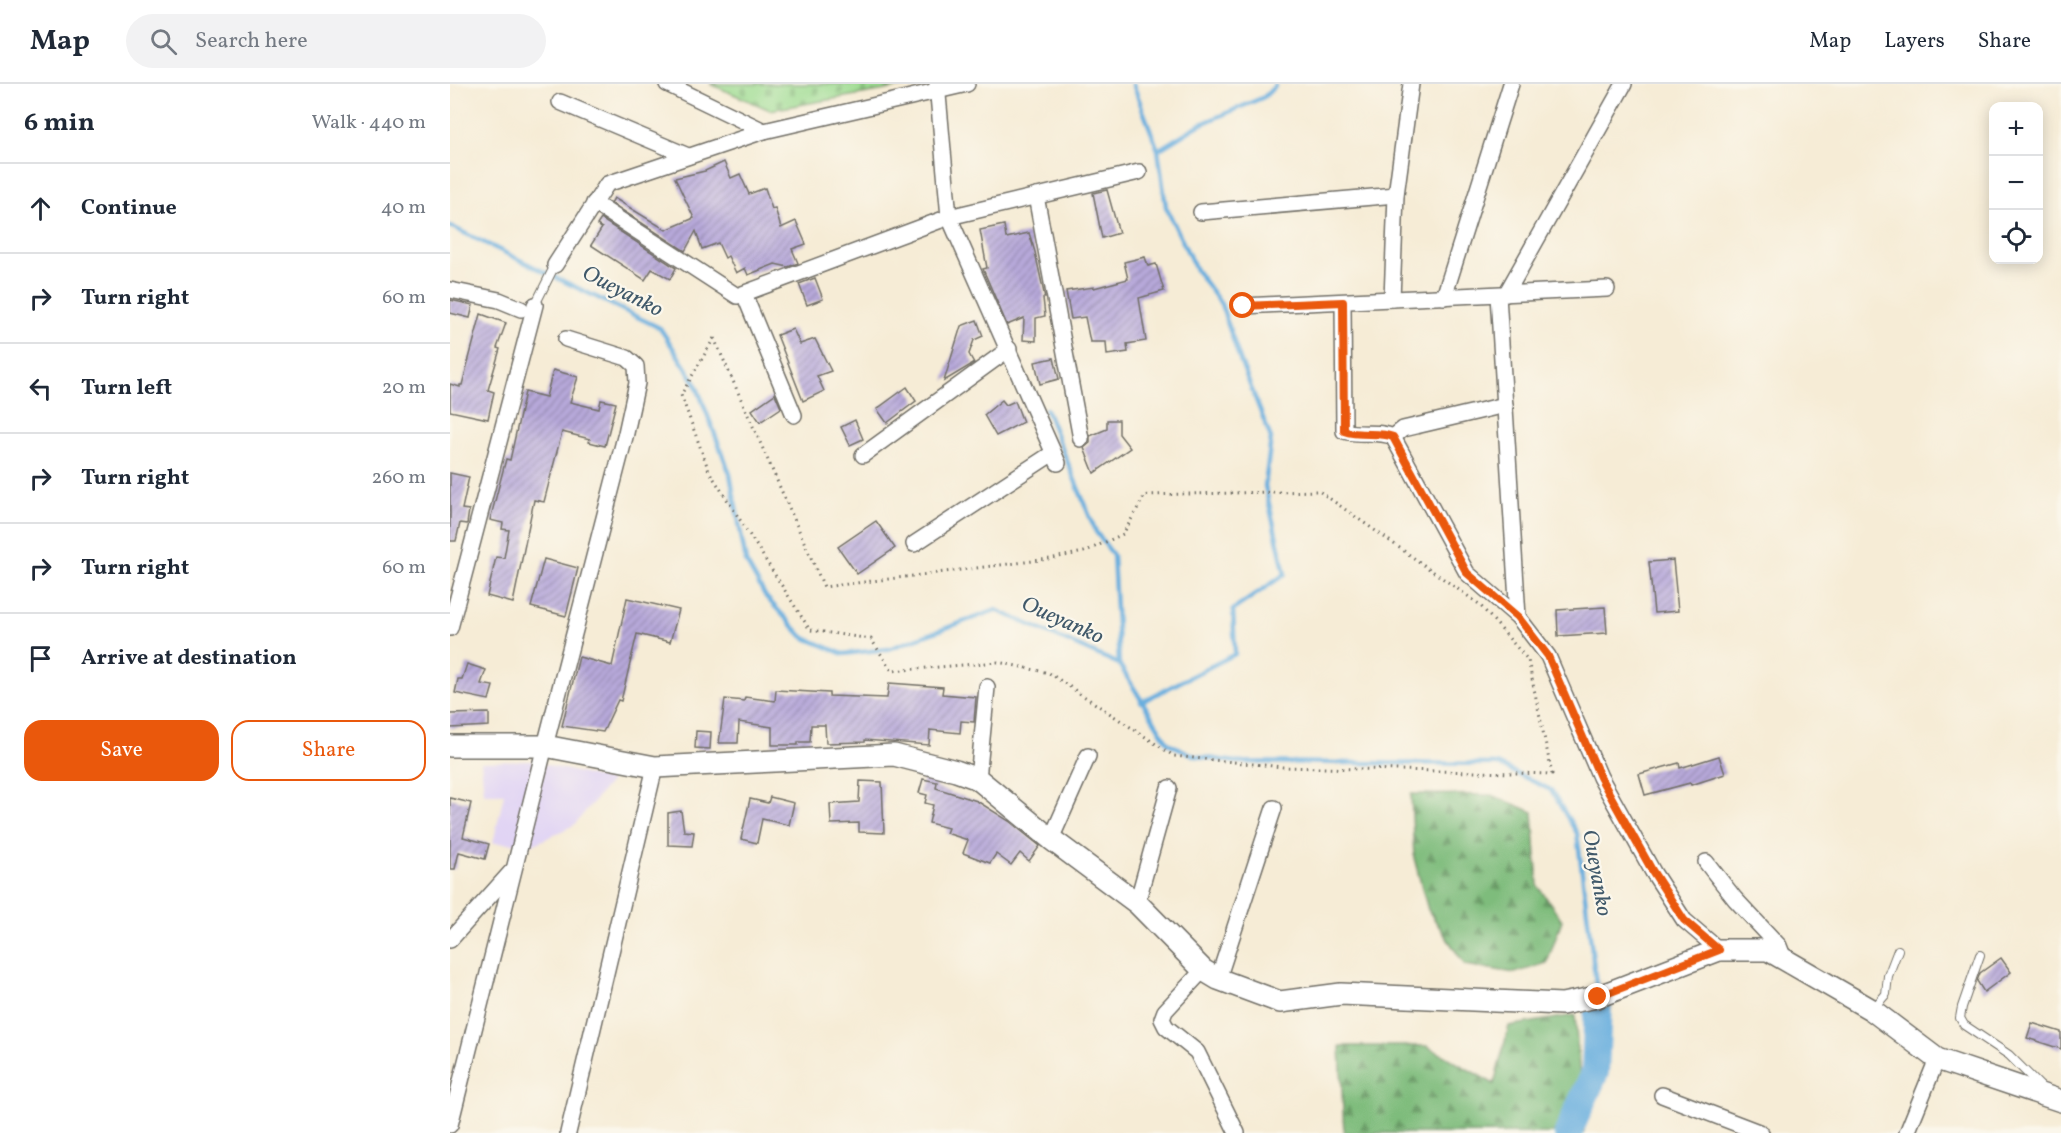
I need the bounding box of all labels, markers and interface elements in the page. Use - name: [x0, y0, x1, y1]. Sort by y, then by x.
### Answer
- search box: [126, 14, 546, 68]
- text: Map: [30, 22, 90, 61]
- icon: search: [147, 25, 180, 58]
- text: Search here: [195, 26, 308, 57]
- text: Map: [1809, 27, 1851, 56]
- text: Layers: [1884, 27, 1945, 56]
- text: Share: [1978, 27, 2031, 56]
- map controls: [1989, 102, 2043, 264]
- button: +: [1989, 102, 2043, 156]
- text: 6 min: [24, 105, 95, 141]
- text: Walk · 440 m: [311, 109, 426, 137]
- button: −: [1989, 156, 2043, 210]
- icon: ahead: [24, 192, 57, 225]
- text: Continue: [81, 193, 177, 224]
- text: 40 m: [381, 194, 426, 222]
- button: locate: [1989, 210, 2043, 264]
- water label: Oueyanko: [576, 258, 668, 326]
- icon: right: [24, 282, 57, 315]
- text: Turn right: [81, 283, 189, 314]
- text: 60 m: [382, 284, 426, 312]
- route start: [1229, 292, 1255, 318]
- icon: left: [24, 372, 57, 405]
- text: Turn left: [81, 373, 172, 404]
- text: 20 m: [382, 374, 426, 402]
- icon: right: [24, 462, 57, 495]
- text: Turn right: [81, 463, 189, 494]
- text: 260 m: [371, 464, 426, 492]
- icon: right: [24, 552, 57, 585]
- text: Turn right: [81, 553, 189, 584]
- text: 60 m: [382, 554, 426, 582]
- water label: Oueyanko: [1016, 589, 1108, 653]
- icon: arrive: [24, 642, 57, 675]
- text: Arrive at destination: [81, 643, 297, 674]
- button: Save: [24, 720, 219, 781]
- button: Share: [231, 720, 426, 781]
- water label: Oueyanko: [1573, 827, 1619, 919]
- route end: [1584, 983, 1610, 1009]

